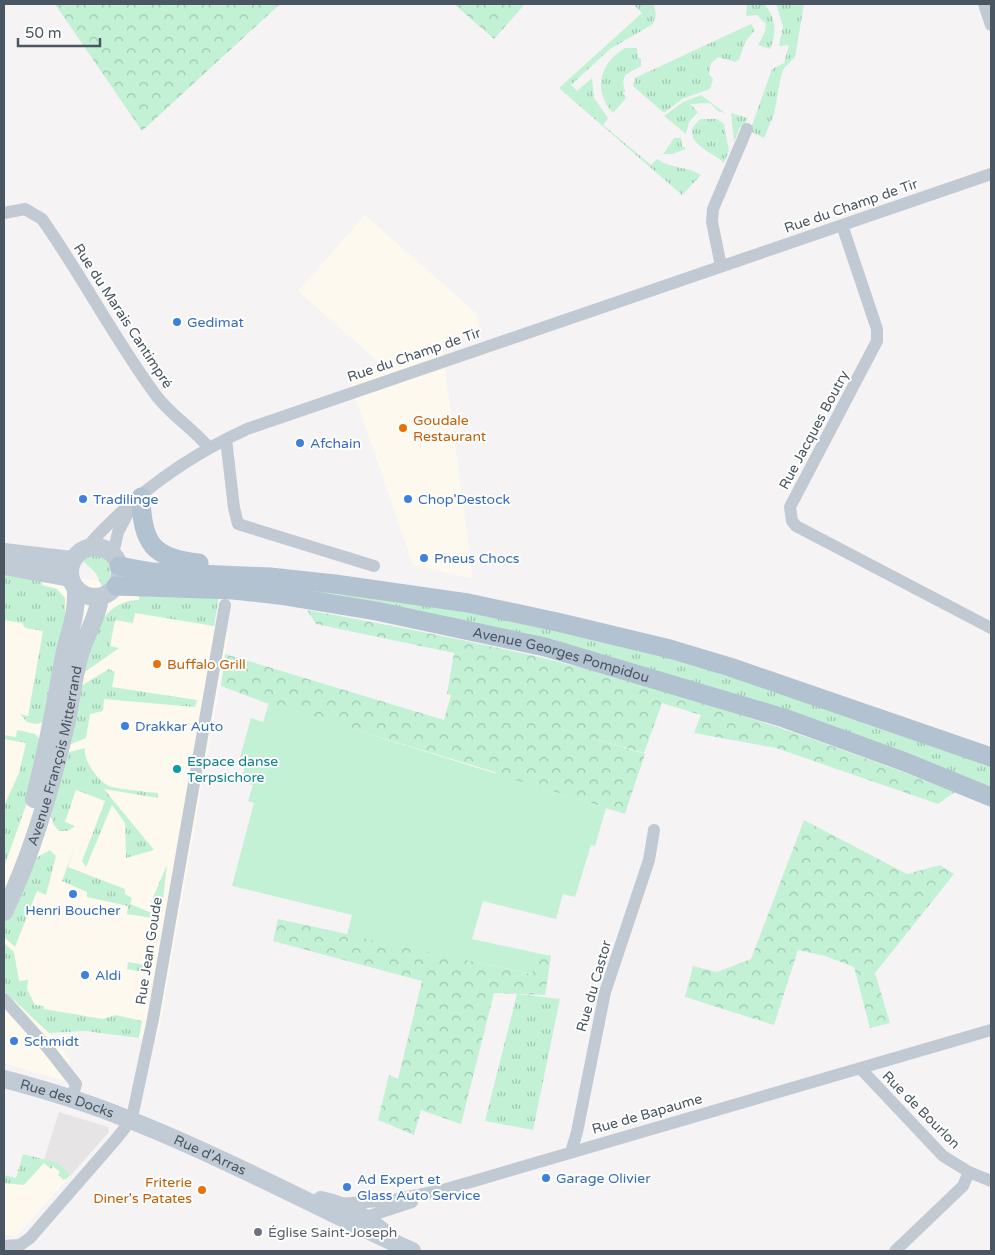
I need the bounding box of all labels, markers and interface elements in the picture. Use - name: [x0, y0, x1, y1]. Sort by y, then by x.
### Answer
- scale bar: [18, 15, 100, 47]
- text: 50 m: [25, 24, 62, 42]
- street label: Rue du Champ de Tir: [782, 175, 921, 237]
- street label: Rue du Marais Cantimpré: [70, 240, 176, 392]
- place label: Gedimat: [187, 314, 244, 331]
- marker: Gedimat: [171, 316, 183, 328]
- street label: Rue du Champ de Tir: [345, 324, 484, 386]
- street label: Rue Jacques Boutry: [775, 367, 853, 492]
- place label: Goudale Restaurant: [413, 412, 487, 445]
- marker: Goudale Restaurant: [397, 422, 409, 434]
- place label: Afchain: [310, 435, 361, 452]
- marker: Afchain: [294, 437, 306, 449]
- place label: Tradilinge: [93, 491, 159, 508]
- place label: Chop'Destock: [418, 491, 511, 508]
- marker: Tradilinge: [77, 493, 89, 505]
- marker: Chop'Destock: [402, 493, 414, 505]
- place label: Pneus Chocs: [434, 550, 520, 567]
- marker: Pneus Chocs: [418, 552, 430, 564]
- street label: Avenue Georges Pompidou: [471, 623, 651, 686]
- place label: Buffalo Grill: [167, 656, 246, 673]
- marker: Buffalo Grill: [151, 658, 163, 670]
- street label: Avenue François Mitterrand: [24, 664, 85, 848]
- place label: Drakkar Auto: [135, 718, 223, 735]
- marker: Drakkar Auto: [119, 720, 131, 732]
- place label: Espace danse Terpsichore: [187, 753, 278, 786]
- marker: Espace danse Terpsichore: [171, 763, 183, 775]
- marker: Henri Boucher: [67, 888, 79, 900]
- street label: Rue Jean Goude: [132, 896, 166, 1006]
- place label: Henri Boucher: [25, 902, 121, 919]
- street label: Rue du Castor: [573, 938, 615, 1034]
- place label: Aldi: [95, 967, 121, 984]
- marker: Aldi: [79, 969, 91, 981]
- place label: Schmidt: [24, 1033, 80, 1050]
- marker: Schmidt: [8, 1035, 20, 1047]
- street label: Rue de Bourlon: [879, 1068, 963, 1152]
- street label: Rue des Docks: [18, 1075, 117, 1121]
- street label: Rue de Bapaume: [590, 1090, 704, 1138]
- street label: Rue d'Arras: [171, 1131, 249, 1179]
- place label: Garage Olivier: [556, 1170, 651, 1187]
- place label: Ad Expert et Glass Auto Service: [357, 1171, 480, 1204]
- marker: Garage Olivier: [540, 1172, 552, 1184]
- place label: Friterie Diner's Patates: [93, 1174, 192, 1207]
- marker: Ad Expert et Glass Auto Service: [341, 1181, 353, 1193]
- marker: Friterie Diner's Patates: [196, 1184, 208, 1196]
- place label: Église Saint-Joseph: [268, 1224, 397, 1241]
- marker: Église Saint-Joseph: [252, 1226, 264, 1238]

